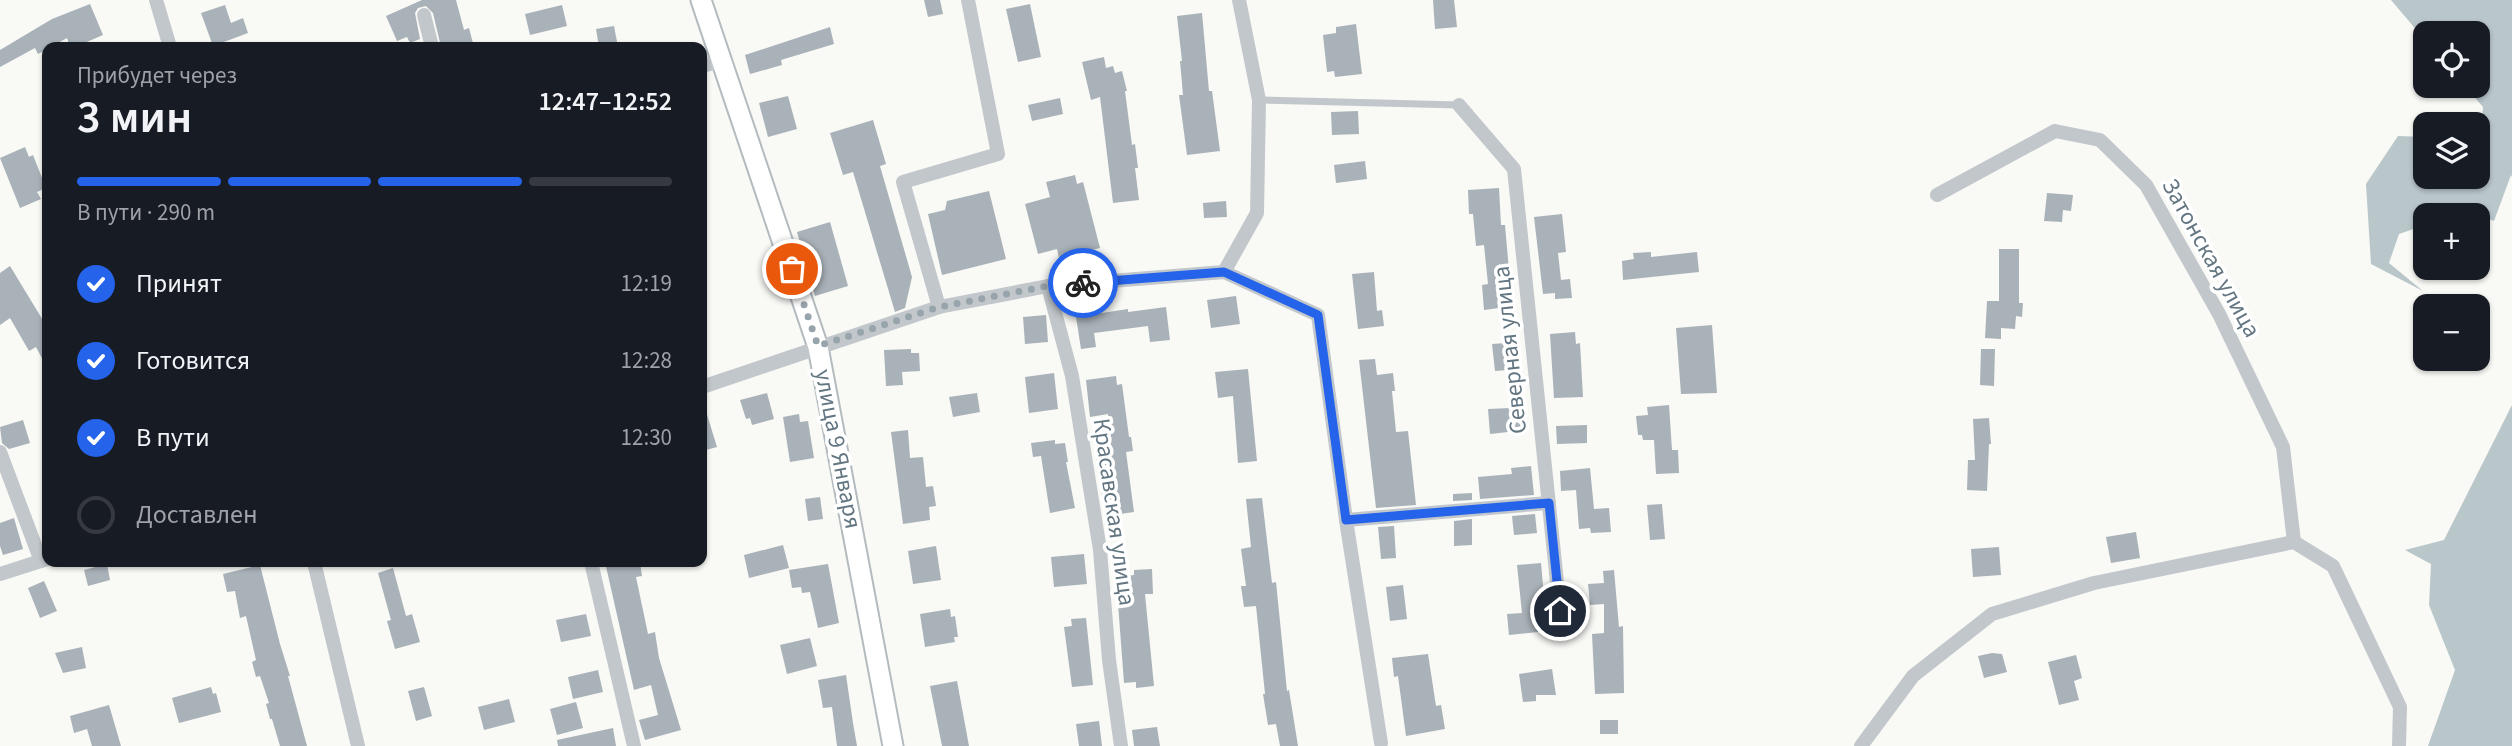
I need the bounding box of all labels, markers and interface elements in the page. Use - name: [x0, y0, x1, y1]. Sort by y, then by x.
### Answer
- map controls: [2413, 21, 2490, 371]
- button: locate: [2413, 21, 2490, 98]
- text: Прибудет через: [77, 59, 237, 92]
- text: 12:47–12:52: [539, 83, 672, 120]
- text: 3 мин: [77, 85, 192, 150]
- button: layers: [2413, 112, 2490, 189]
- street label: Затонская улица: [2153, 172, 2269, 344]
- text: В пути · 290 m: [77, 196, 215, 229]
- button: +: [2413, 203, 2490, 280]
- pin: [762, 239, 822, 299]
- courier: [1048, 248, 1118, 318]
- icon: bag: [773, 250, 811, 288]
- icon: bike: [1064, 264, 1102, 302]
- street label: Северная улица: [1484, 264, 1536, 436]
- icon: check: [77, 265, 115, 303]
- text: Принят: [136, 265, 222, 302]
- text: 12:19: [621, 267, 672, 300]
- button: −: [2413, 294, 2490, 371]
- icon: check: [77, 342, 115, 380]
- text: Готовится: [136, 342, 250, 379]
- text: 12:28: [621, 344, 672, 377]
- street label: улица 9 Января: [805, 366, 871, 532]
- street label: Красавская улица: [1084, 416, 1144, 608]
- icon: check: [77, 419, 115, 457]
- text: В пути: [136, 419, 210, 456]
- text: 12:30: [621, 421, 672, 454]
- text: Доставлен: [136, 496, 258, 533]
- pin: [1530, 581, 1590, 641]
- icon: home: [1541, 592, 1579, 630]

